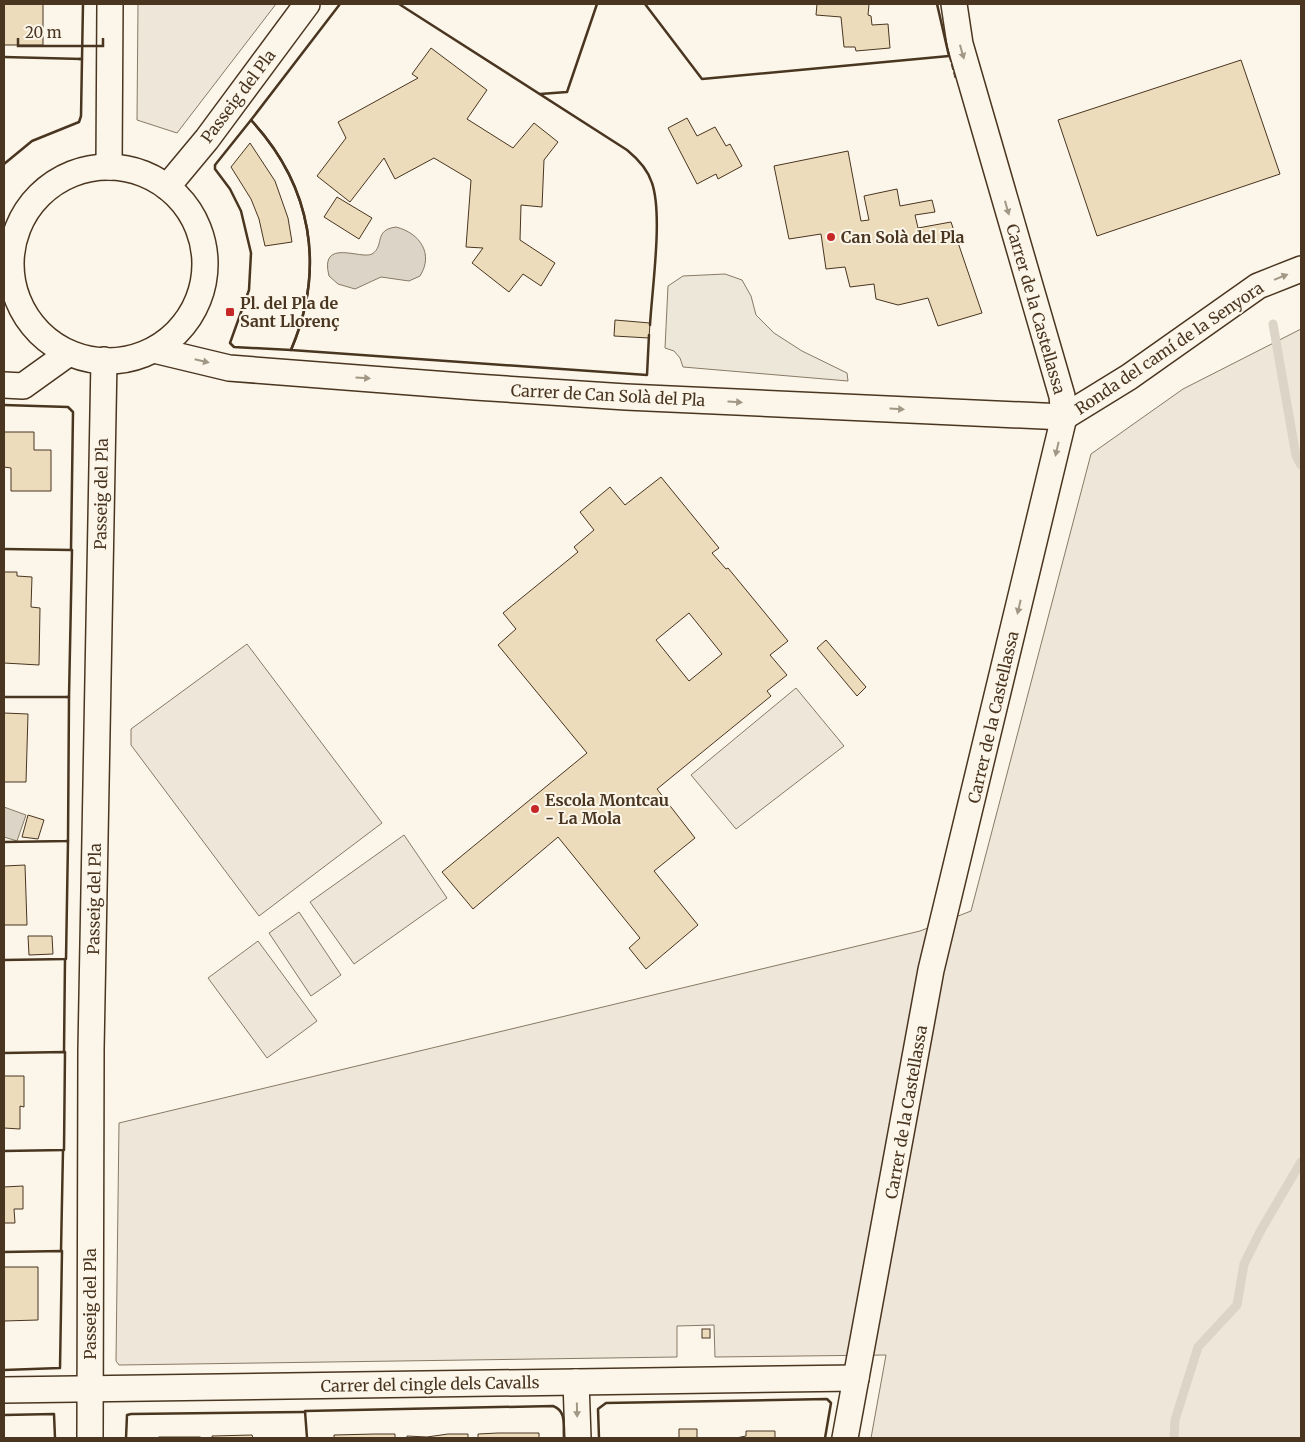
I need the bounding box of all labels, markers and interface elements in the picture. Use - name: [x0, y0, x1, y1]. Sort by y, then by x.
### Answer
- scale bar: [18, 15, 102, 47]
- text: 20 m: [25, 23, 62, 42]
- one-way arrow: [959, 44, 967, 59]
- street label: Passeig del Pla: [196, 45, 280, 147]
- one-way arrow: [1004, 200, 1012, 215]
- street label: Carrer de la Castellassa: [1002, 222, 1070, 397]
- place label: Can Solà del Pla: [841, 227, 965, 247]
- marker: Can Solà del Pla: [825, 231, 837, 243]
- one-way arrow: [1274, 272, 1288, 280]
- street label: Ronda del camí de la Senyora: [1071, 277, 1267, 419]
- place label: Pl. del Pla de Sant Llorenç: [240, 293, 339, 331]
- marker: Pl. del Pla de Sant Llorenç: [224, 306, 236, 318]
- one-way arrow: [194, 357, 209, 365]
- one-way arrow: [355, 374, 371, 382]
- street label: Carrer de Can Solà del Pla: [510, 380, 706, 410]
- one-way arrow: [727, 398, 743, 406]
- one-way arrow: [889, 406, 905, 414]
- street label: Passeig del Pla: [90, 438, 112, 550]
- one-way arrow: [1053, 442, 1061, 457]
- one-way arrow: [1015, 600, 1023, 615]
- street label: Carrer de la Castellassa: [963, 629, 1023, 805]
- place label: Escola Montcau - La Mola: [545, 790, 669, 828]
- marker: Escola Montcau - La Mola: [529, 803, 541, 815]
- street label: Passeig del Pla: [83, 843, 105, 955]
- street label: Carrer de la Castellassa: [881, 1023, 931, 1200]
- street label: Passeig del Pla: [80, 1248, 100, 1360]
- street label: Carrer del cingle dels Cavalls: [320, 1372, 540, 1396]
- one-way arrow: [573, 1402, 581, 1418]

